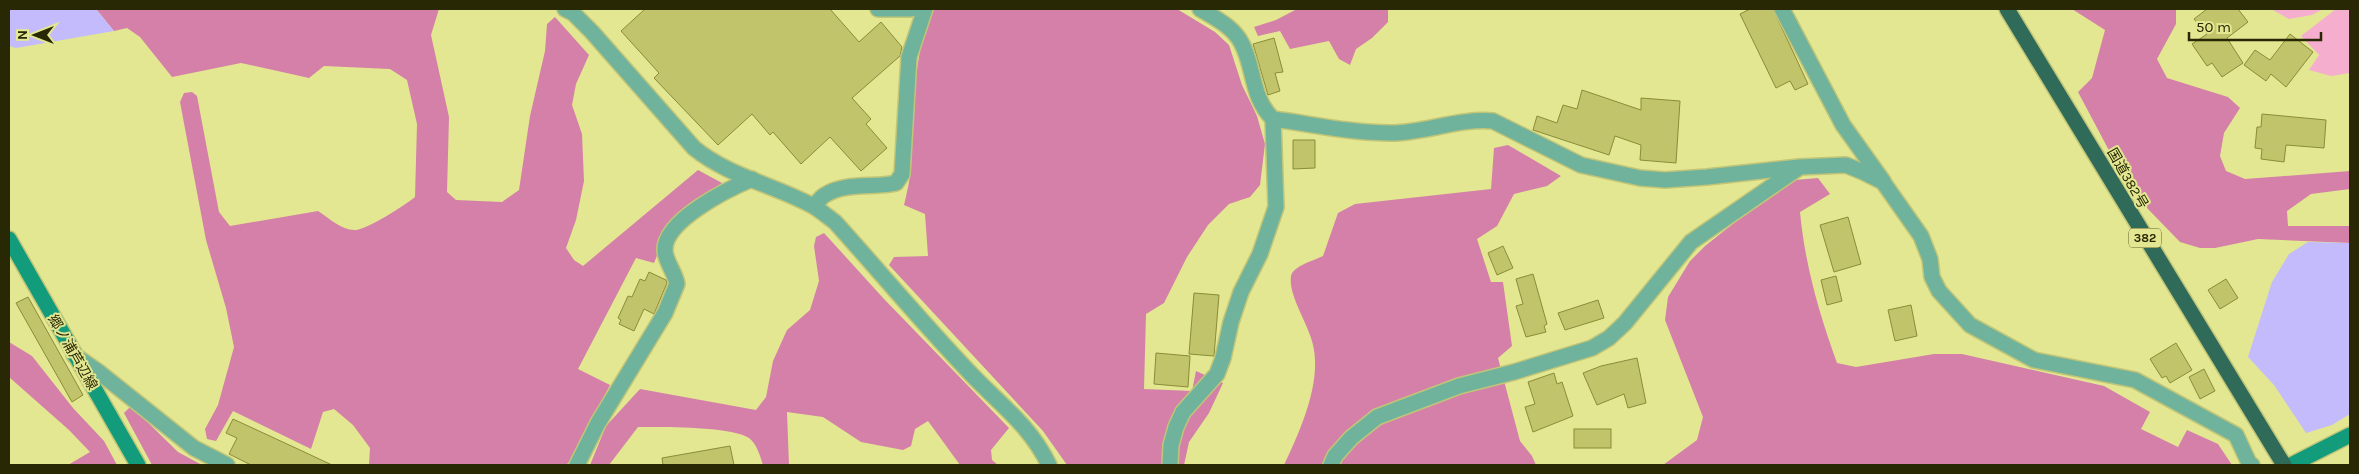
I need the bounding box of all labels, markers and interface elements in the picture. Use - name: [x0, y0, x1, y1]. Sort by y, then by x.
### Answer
- north arrow: [10, 10, 60, 60]
- scale bar: [2189, 10, 2322, 42]
- text: 50 m: [2196, 18, 2231, 36]
- text: N: [14, 30, 31, 40]
- street label: 国道382号: [2103, 145, 2152, 212]
- road number: 382: [2129, 228, 2161, 248]
- street label: 郷ノ浦芦辺線: [44, 312, 101, 393]

